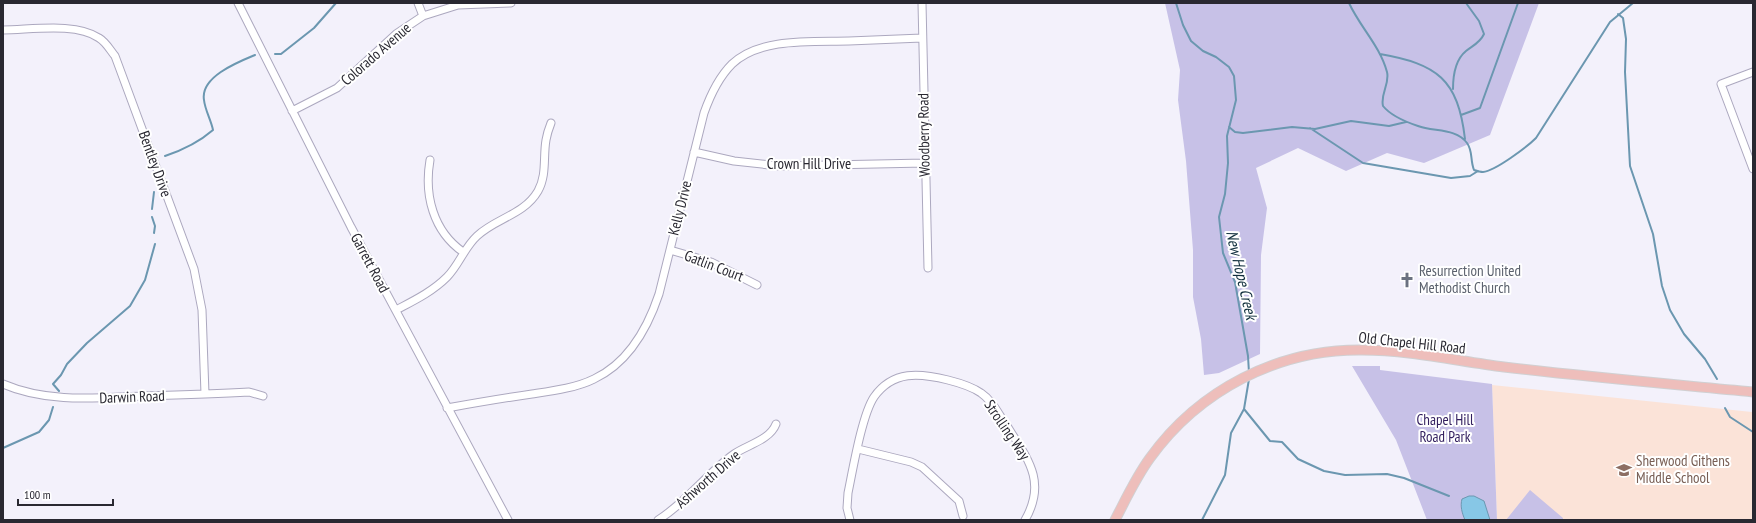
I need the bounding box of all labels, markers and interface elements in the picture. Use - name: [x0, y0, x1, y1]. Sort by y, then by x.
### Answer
- street label: Colorado Avenue: [337, 18, 415, 89]
- street label: Woodberry Road: [913, 93, 934, 177]
- street label: Bentley Drive: [135, 128, 176, 200]
- street label: Crown Hill Drive: [767, 154, 851, 173]
- street label: Kelly Drive: [664, 179, 695, 237]
- water label: New Hope Creek: [1222, 228, 1262, 323]
- street label: Garrett Road: [347, 230, 394, 296]
- street label: Gatlin Court: [682, 246, 747, 286]
- place label: Resurrection United Methodist Church: [1419, 261, 1521, 297]
- church icon: Resurrection United Methodist Church: [1398, 271, 1416, 289]
- street label: Old Chapel Hill Road: [1358, 327, 1466, 358]
- street label: Darwin Road: [99, 386, 165, 407]
- street label: Strolling Way: [980, 396, 1035, 464]
- park label: Chapel Hill Road Park: [1416, 410, 1474, 446]
- street label: Ashworth Drive: [671, 445, 744, 512]
- place label: Sherwood Githens Middle School: [1636, 451, 1730, 487]
- school or university icon: Sherwood Githens Middle School: [1615, 461, 1633, 479]
- scale bar: [18, 481, 113, 507]
- text: 100 m: [24, 487, 51, 502]

